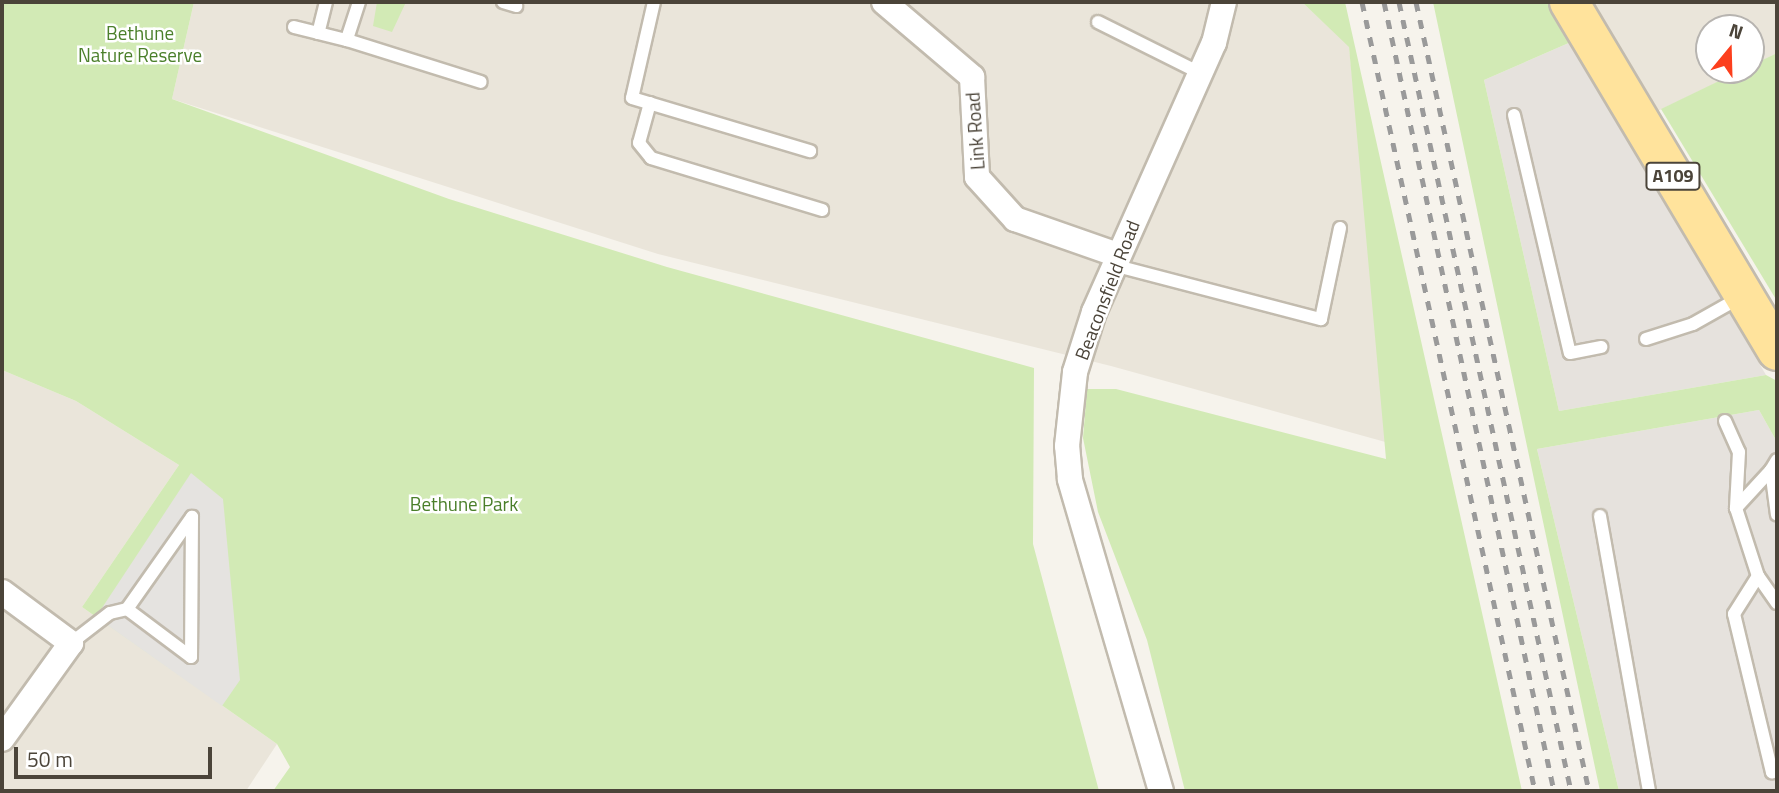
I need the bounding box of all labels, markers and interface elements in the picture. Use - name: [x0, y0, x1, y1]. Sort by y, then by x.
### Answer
- north arrow: [1695, 14, 1765, 84]
- text: N: [1725, 15, 1747, 46]
- park label: Bethune Nature Reserve: [78, 22, 202, 66]
- street label: Link Road: [961, 91, 989, 171]
- road number: A109: [1645, 162, 1701, 190]
- street label: Beaconsfield Road: [1070, 217, 1144, 363]
- park label: Bethune Park: [410, 493, 518, 515]
- scale bar: [18, 734, 215, 778]
- text: 50 m: [27, 743, 73, 775]

